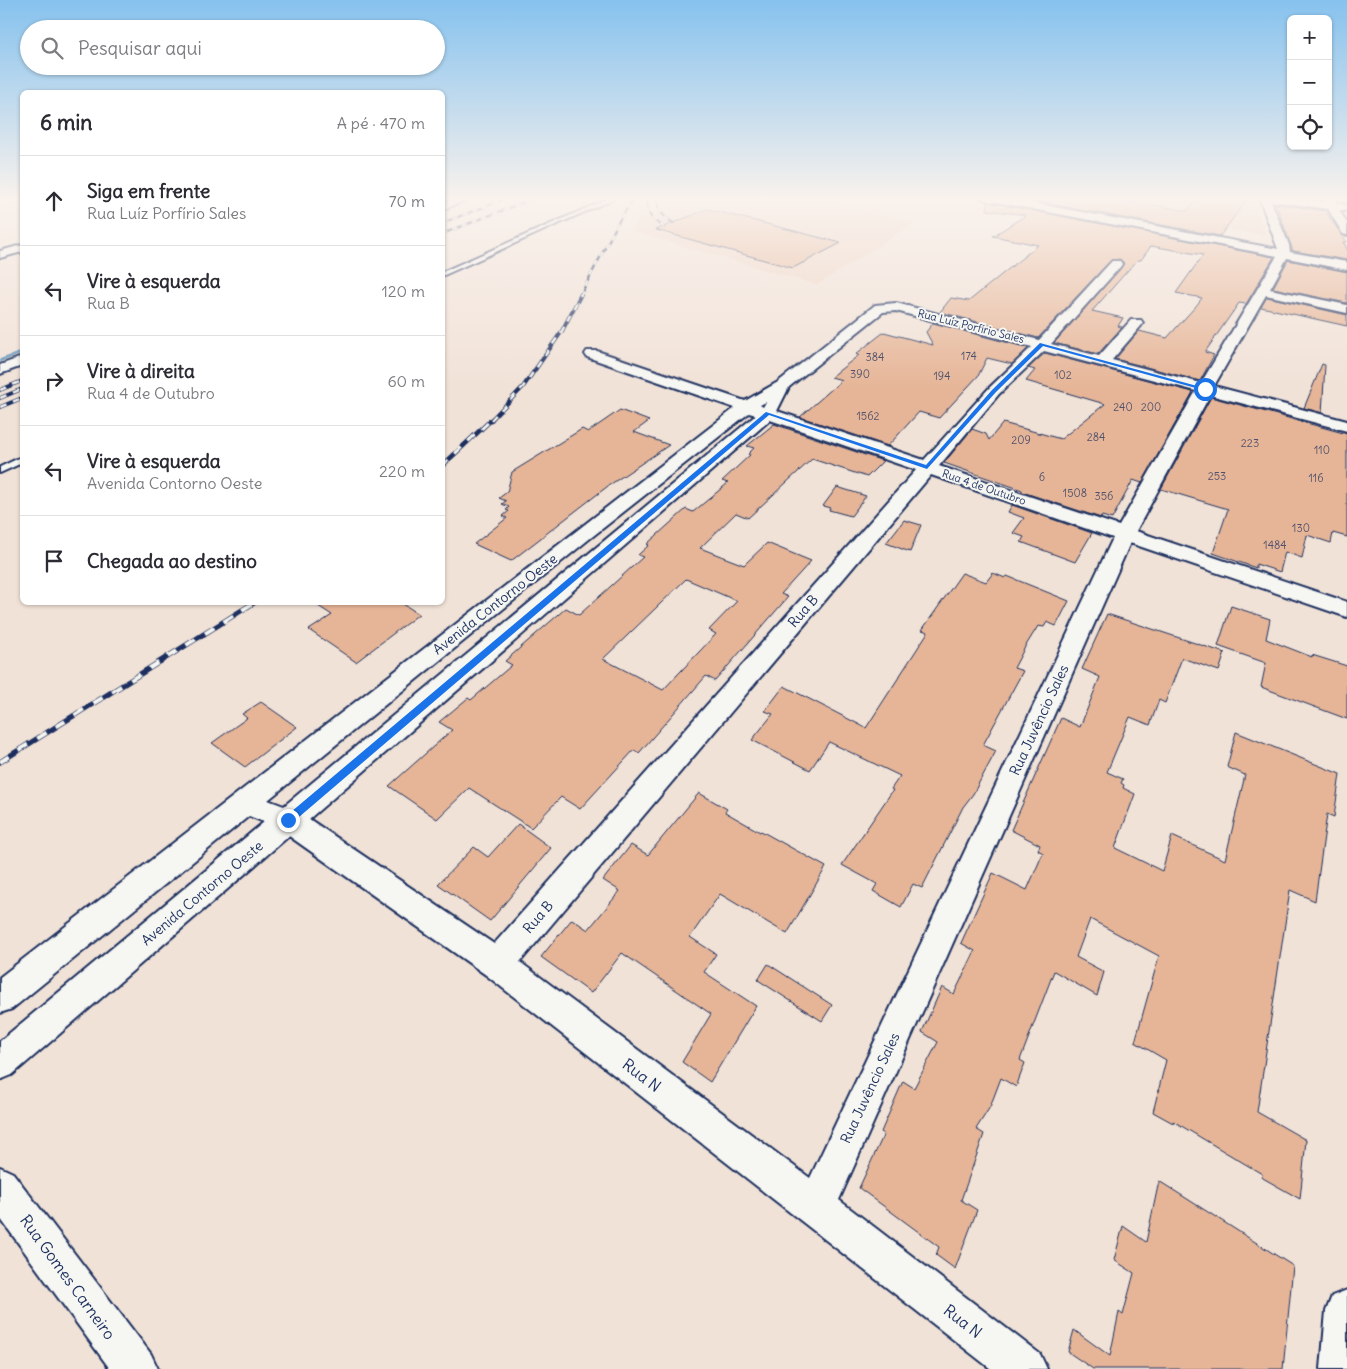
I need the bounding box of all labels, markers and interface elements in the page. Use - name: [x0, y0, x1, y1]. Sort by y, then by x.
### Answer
- map controls: [1287, 15, 1332, 150]
- button: +: [1287, 15, 1332, 60]
- search box: [20, 20, 445, 75]
- icon: search: [38, 34, 66, 62]
- text: Pesquisar aqui: [78, 36, 202, 60]
- button: −: [1287, 60, 1332, 105]
- button: locate: [1287, 105, 1332, 150]
- text: 6 min: [40, 109, 92, 136]
- text: A pé · 470 m: [337, 113, 425, 133]
- text: Siga em frente: [87, 179, 210, 203]
- icon: ahead: [40, 187, 68, 215]
- text: 70 m: [389, 191, 425, 211]
- text: Rua Luíz Porfírio Sales: [87, 203, 246, 223]
- text: Vire à esquerda: [87, 269, 221, 293]
- icon: left: [40, 277, 68, 305]
- text: 120 m: [382, 281, 425, 301]
- text: Rua B: [87, 293, 130, 313]
- street label: Rua Luíz Porfírio Sales: [916, 306, 1026, 346]
- house number: 174: [961, 349, 977, 363]
- house number: 384: [866, 350, 884, 364]
- text: Vire à direita: [87, 359, 195, 383]
- icon: right: [40, 367, 68, 395]
- house number: 390: [850, 367, 870, 381]
- house number: 102: [1054, 368, 1072, 382]
- house number: 194: [933, 369, 951, 383]
- text: 60 m: [387, 371, 425, 391]
- route start: [1194, 378, 1217, 401]
- text: Rua 4 de Outubro: [87, 383, 215, 403]
- house number: 240: [1113, 400, 1133, 414]
- house number: 200: [1141, 400, 1161, 414]
- house number: 1562: [856, 409, 880, 423]
- house number: 284: [1087, 430, 1105, 444]
- house number: 209: [1011, 433, 1031, 447]
- house number: 223: [1241, 436, 1259, 450]
- house number: 110: [1314, 443, 1330, 457]
- text: Vire à esquerda: [87, 449, 221, 473]
- icon: left: [40, 457, 68, 485]
- text: 220 m: [379, 461, 425, 481]
- street label: Rua 4 de Outubro: [940, 466, 1028, 508]
- house number: 253: [1208, 469, 1226, 483]
- house number: 6: [1039, 470, 1045, 484]
- house number: 116: [1308, 471, 1324, 485]
- text: Avenida Contorno Oeste: [87, 473, 262, 493]
- house number: 1508: [1063, 486, 1087, 500]
- house number: 356: [1095, 489, 1113, 503]
- house number: 130: [1292, 521, 1310, 535]
- house number: 1484: [1263, 538, 1287, 552]
- icon: arrive: [40, 547, 68, 575]
- text: Chegada ao destino: [87, 549, 257, 573]
- street label: Avenida Contorno Oeste: [429, 550, 561, 658]
- street label: Rua B: [784, 591, 822, 631]
- street label: Rua Juvêncio Sales: [1005, 662, 1073, 778]
- route end: [277, 809, 300, 832]
- street label: Avenida Contorno Oeste: [137, 837, 267, 949]
- street label: Rua B: [519, 897, 557, 937]
- street label: Rua Juvêncio Sales: [836, 1030, 904, 1146]
- street label: Rua N: [619, 1054, 665, 1096]
- street label: Rua Gomes Carneiro: [16, 1211, 120, 1343]
- street label: Rua N: [940, 1300, 986, 1342]

